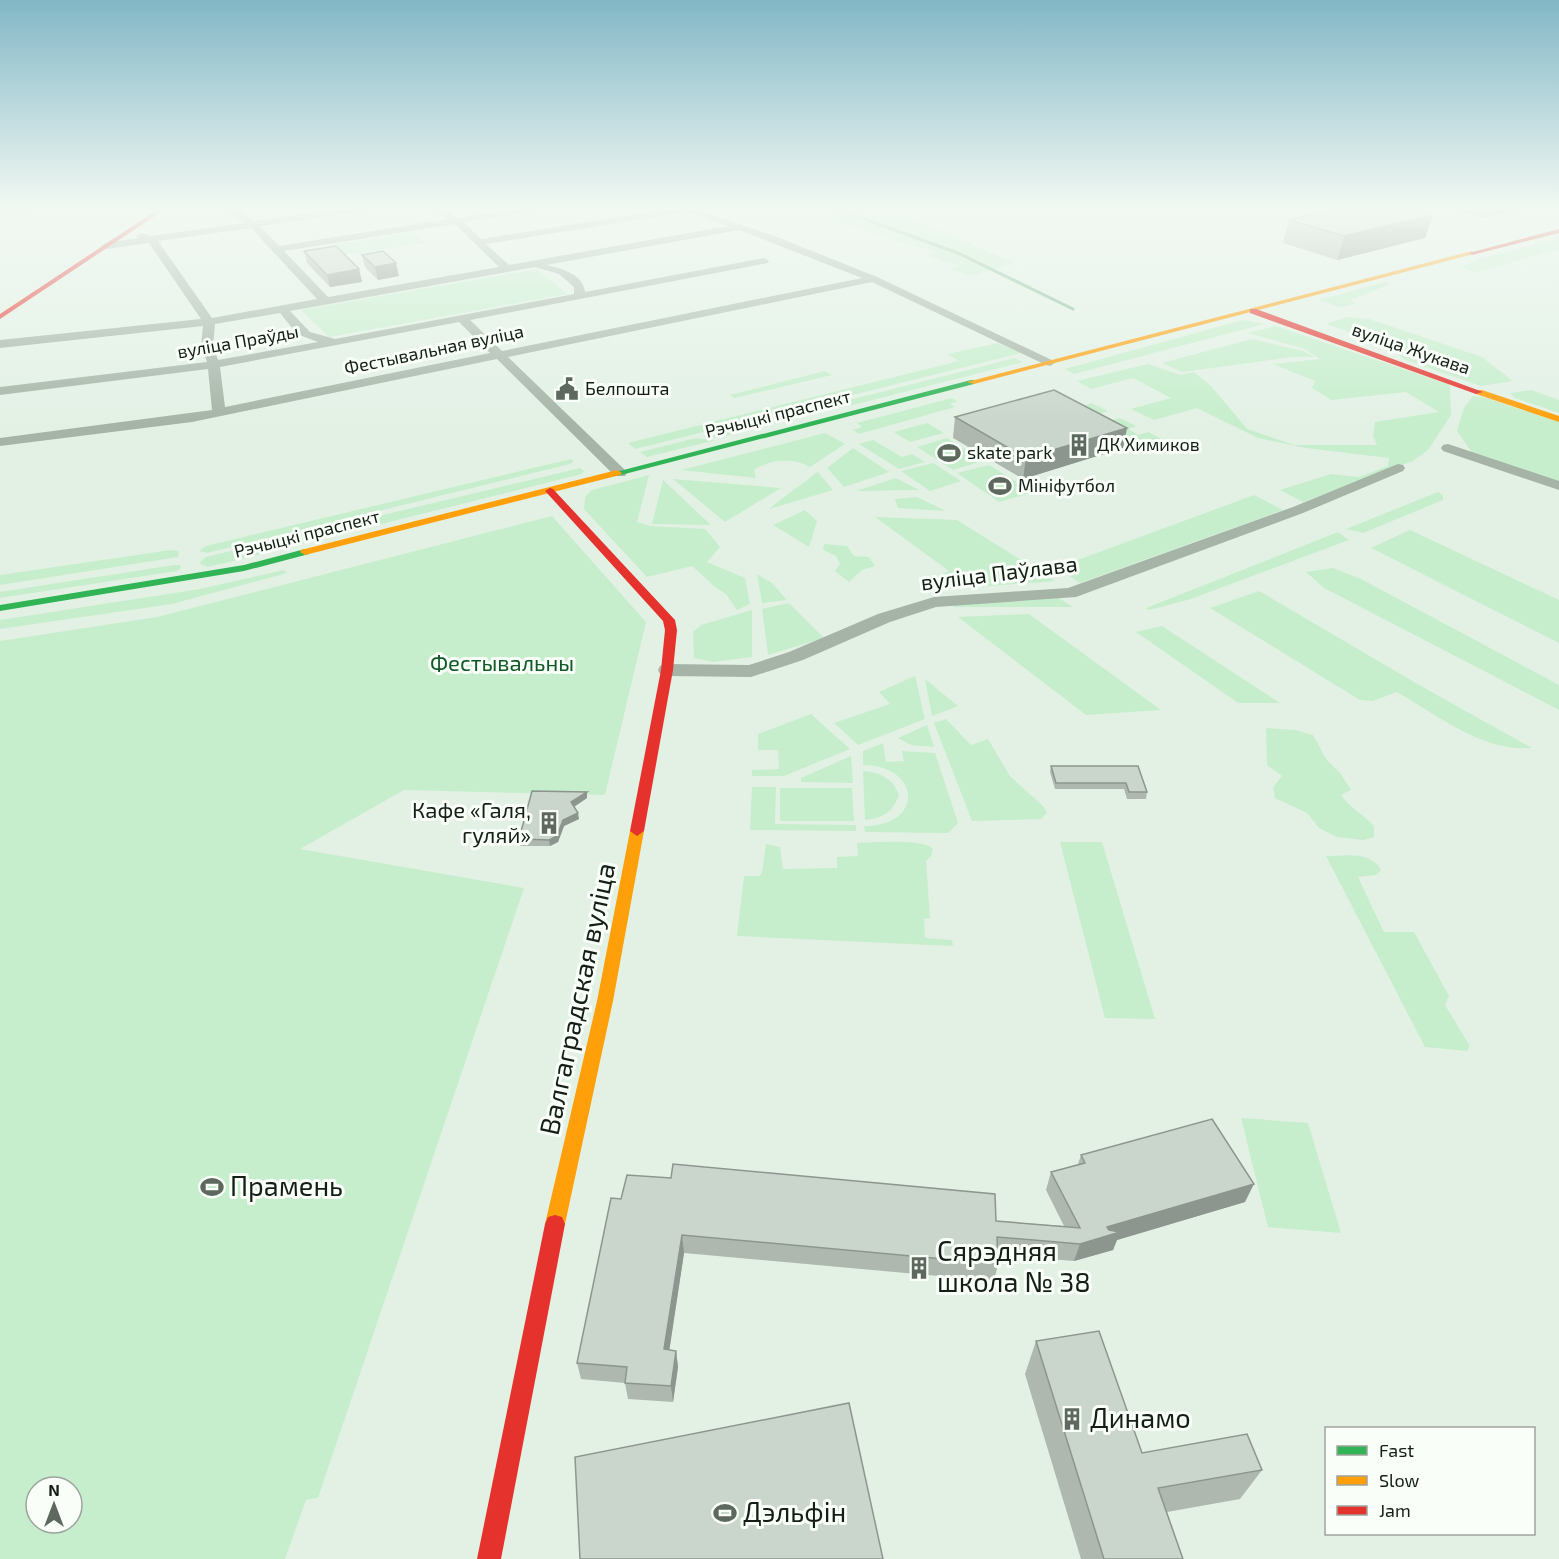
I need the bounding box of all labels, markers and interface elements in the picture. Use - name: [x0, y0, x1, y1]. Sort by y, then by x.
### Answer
- street label: вуліца Жукава: [1349, 318, 1473, 379]
- street label: Фестывальная вуліца: [342, 319, 525, 379]
- street label: вуліца Праўды: [175, 320, 300, 363]
- public building icon: Белпошта: [554, 376, 580, 402]
- place label: Белпошта: [585, 377, 670, 399]
- street label: Рэчыцкі праспект: [703, 384, 853, 442]
- building icon: ДК Химиков: [1066, 432, 1092, 458]
- place label: ДК Химиков: [1097, 433, 1200, 455]
- sports icon: skate park: [936, 440, 962, 466]
- place label: skate park: [967, 441, 1052, 463]
- sports icon: Мініфутбол: [987, 473, 1013, 499]
- place label: Мініфутбол: [1018, 474, 1115, 496]
- street label: Рэчыцкі праспект: [232, 504, 382, 562]
- street label: вуліца Паўлава: [919, 549, 1079, 596]
- park label: Фестывальны: [430, 649, 574, 675]
- place label: Кафе «Галя, гуляй»: [412, 796, 531, 848]
- building icon: Кафе «Галя, гуляй»: [536, 810, 562, 836]
- street label: Валгаградская вуліца: [532, 860, 622, 1138]
- place label: Прамень: [230, 1169, 343, 1202]
- sports icon: Прамень: [199, 1174, 225, 1200]
- place label: Сярэдняя школа № 38: [937, 1234, 1091, 1297]
- building icon: Сярэдняя школа № 38: [906, 1255, 932, 1281]
- place label: Динамо: [1090, 1401, 1191, 1433]
- building icon: Динамо: [1059, 1406, 1085, 1432]
- legend: [1325, 1427, 1535, 1535]
- text: Fast: [1379, 1439, 1414, 1461]
- text: Slow: [1379, 1469, 1420, 1491]
- north arrow: [24, 1475, 84, 1535]
- text: N: [48, 1480, 60, 1499]
- place label: Дэльфін: [743, 1495, 846, 1528]
- text: Jam: [1379, 1499, 1411, 1521]
- sports icon: Дэльфін: [712, 1500, 738, 1526]

